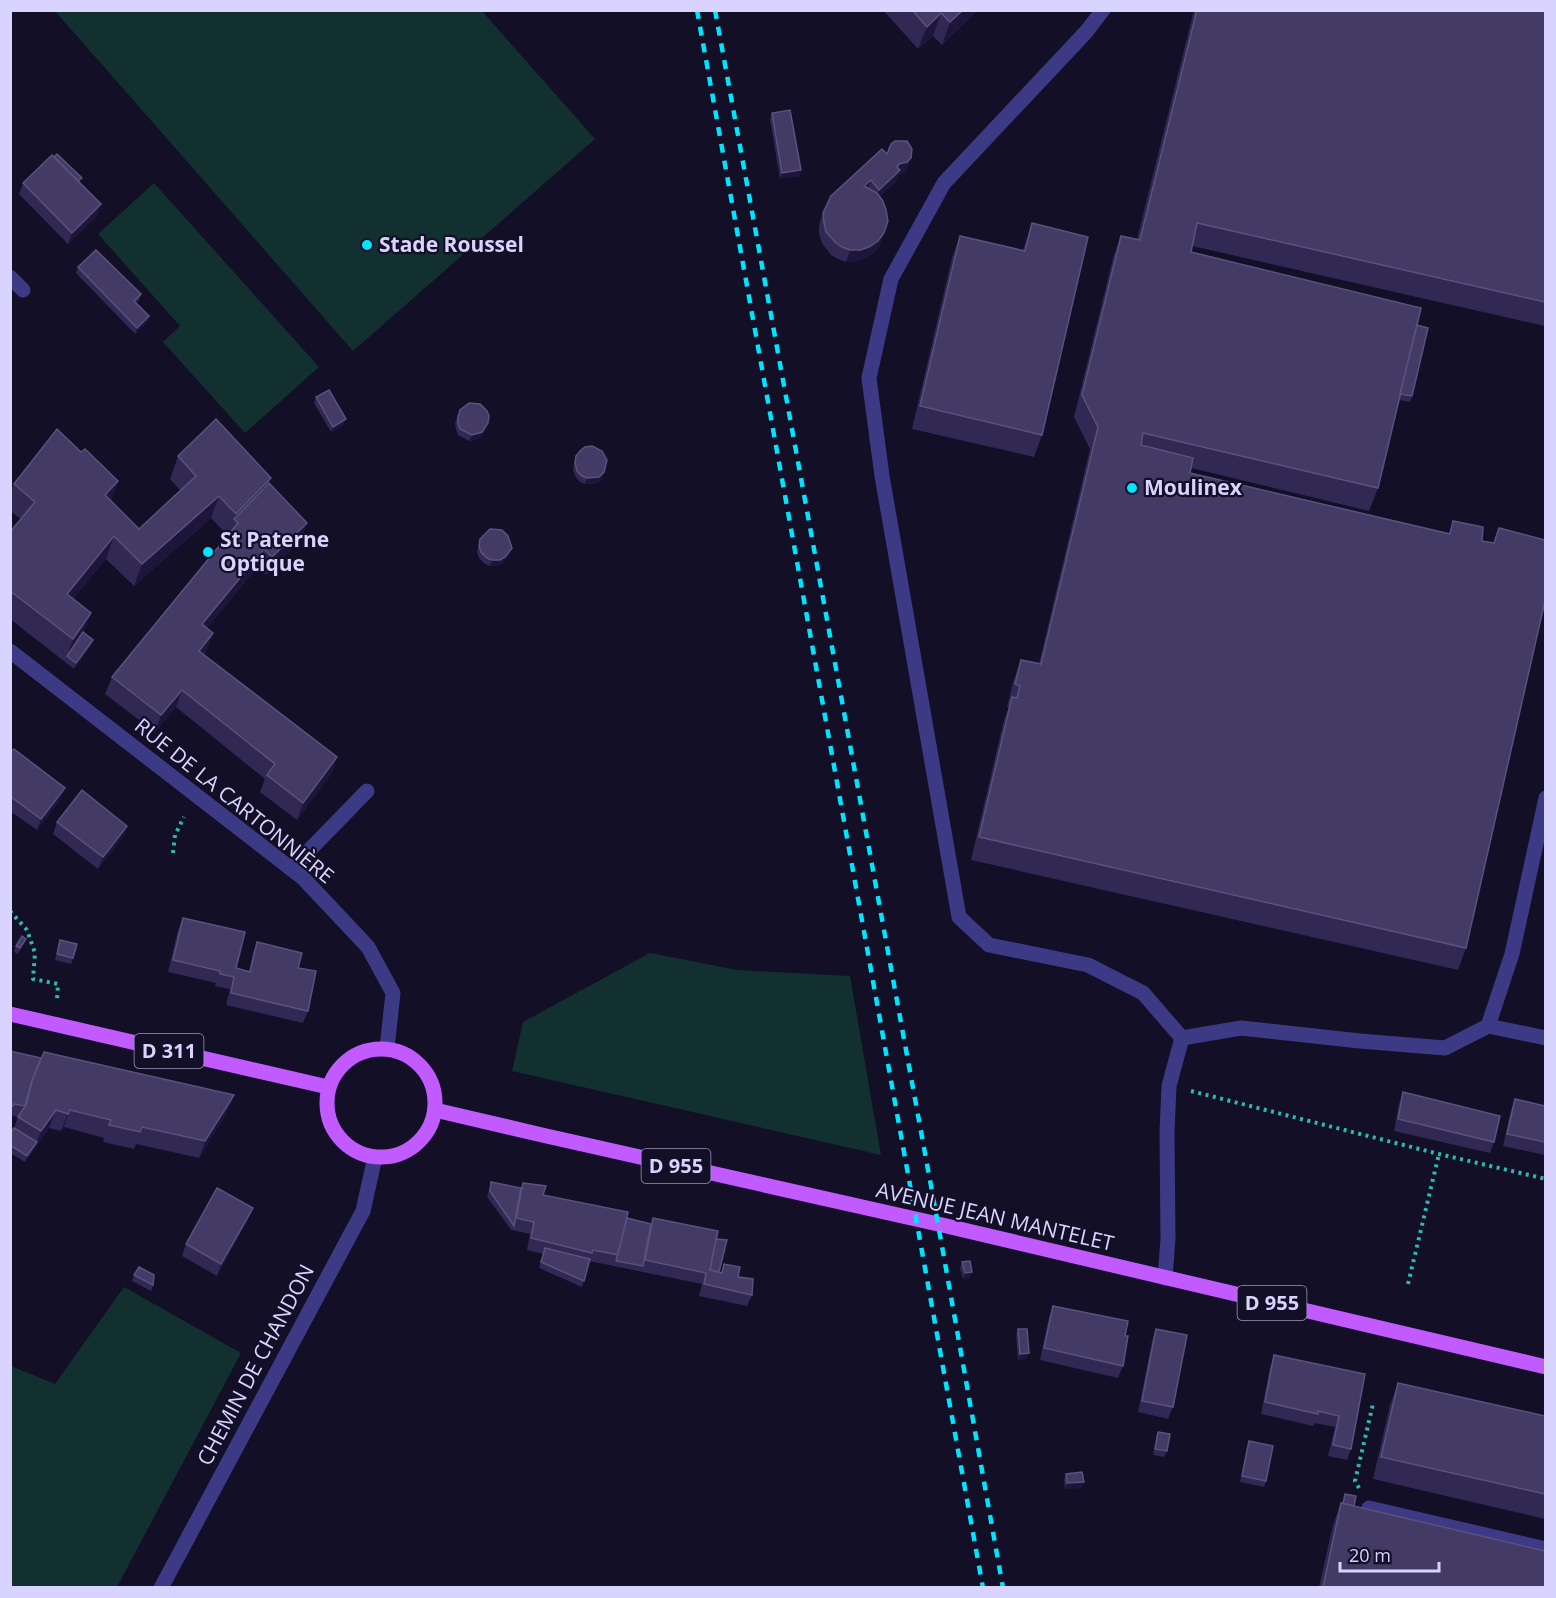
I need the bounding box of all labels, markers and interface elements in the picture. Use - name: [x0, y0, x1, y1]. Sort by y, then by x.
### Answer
- place label: Stade Roussel: [379, 230, 524, 258]
- marker: Stade Roussel: [360, 238, 374, 252]
- place label: Moulinex: [1144, 473, 1243, 501]
- marker: Moulinex: [1125, 481, 1139, 495]
- place label: St Paterne Optique: [220, 525, 329, 577]
- marker: St Paterne Optique: [201, 545, 215, 559]
- street label: RUE DE LA CARTONNIÈRE: [129, 711, 340, 889]
- road number: D 311: [134, 1034, 204, 1068]
- road number: D 955: [642, 1149, 710, 1183]
- street label: AVENUE JEAN MANTELET: [874, 1175, 1117, 1257]
- street label: CHEMIN DE CHANDON: [190, 1259, 320, 1470]
- road number: D 955: [1238, 1286, 1306, 1320]
- scale bar: [1340, 1535, 1439, 1573]
- text: 20 m: [1349, 1543, 1391, 1567]

